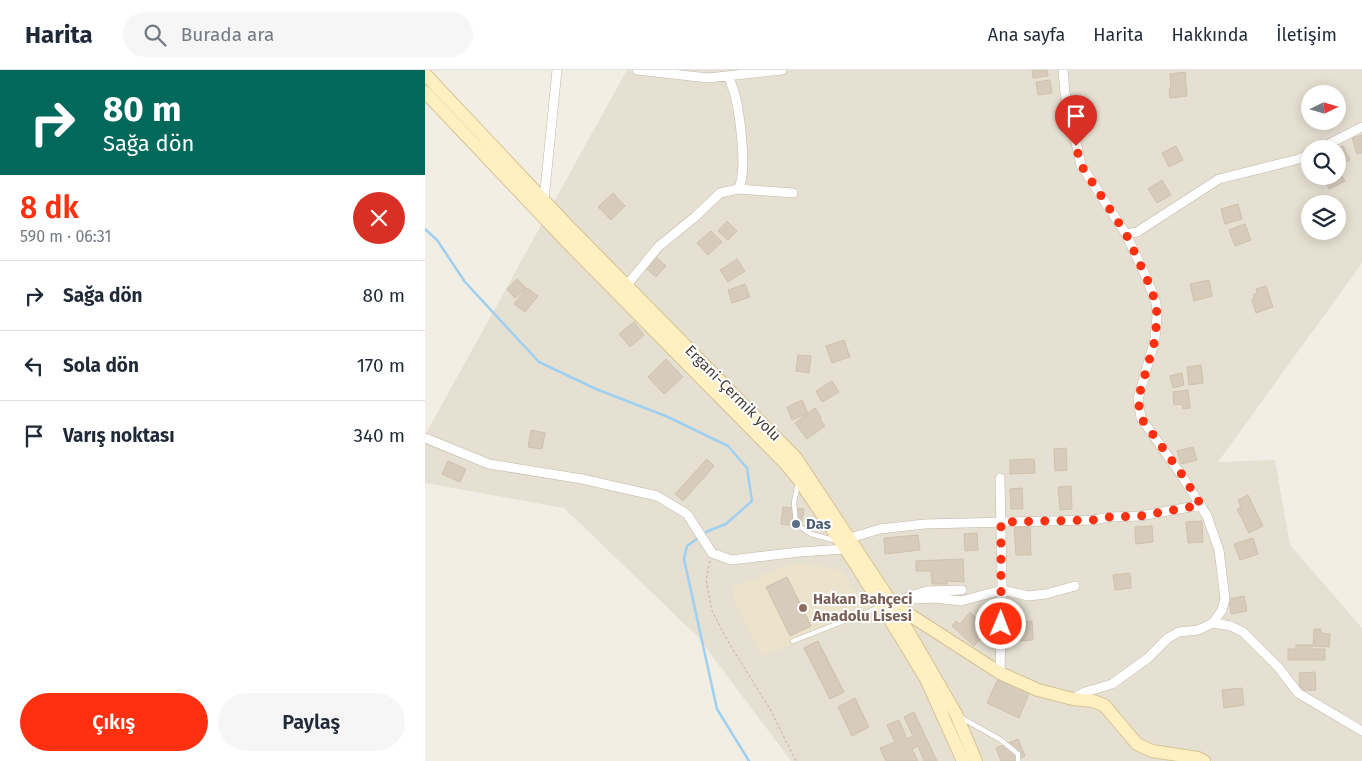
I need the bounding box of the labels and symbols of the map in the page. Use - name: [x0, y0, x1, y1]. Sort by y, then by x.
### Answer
- north arrow: [1301, 85, 1346, 130]
- pin: [1055, 95, 1097, 146]
- street label: Ergani-Çermik yolu: [681, 341, 785, 445]
- place label: Das: [806, 515, 831, 533]
- marker: Das: [790, 518, 802, 530]
- place label: Hakan Bahçeci Anadolu Lisesi: [812, 590, 912, 625]
- position arrow: [974, 597, 1026, 649]
- marker: Hakan Bahçeci Anadolu Lisesi: [797, 602, 809, 614]

